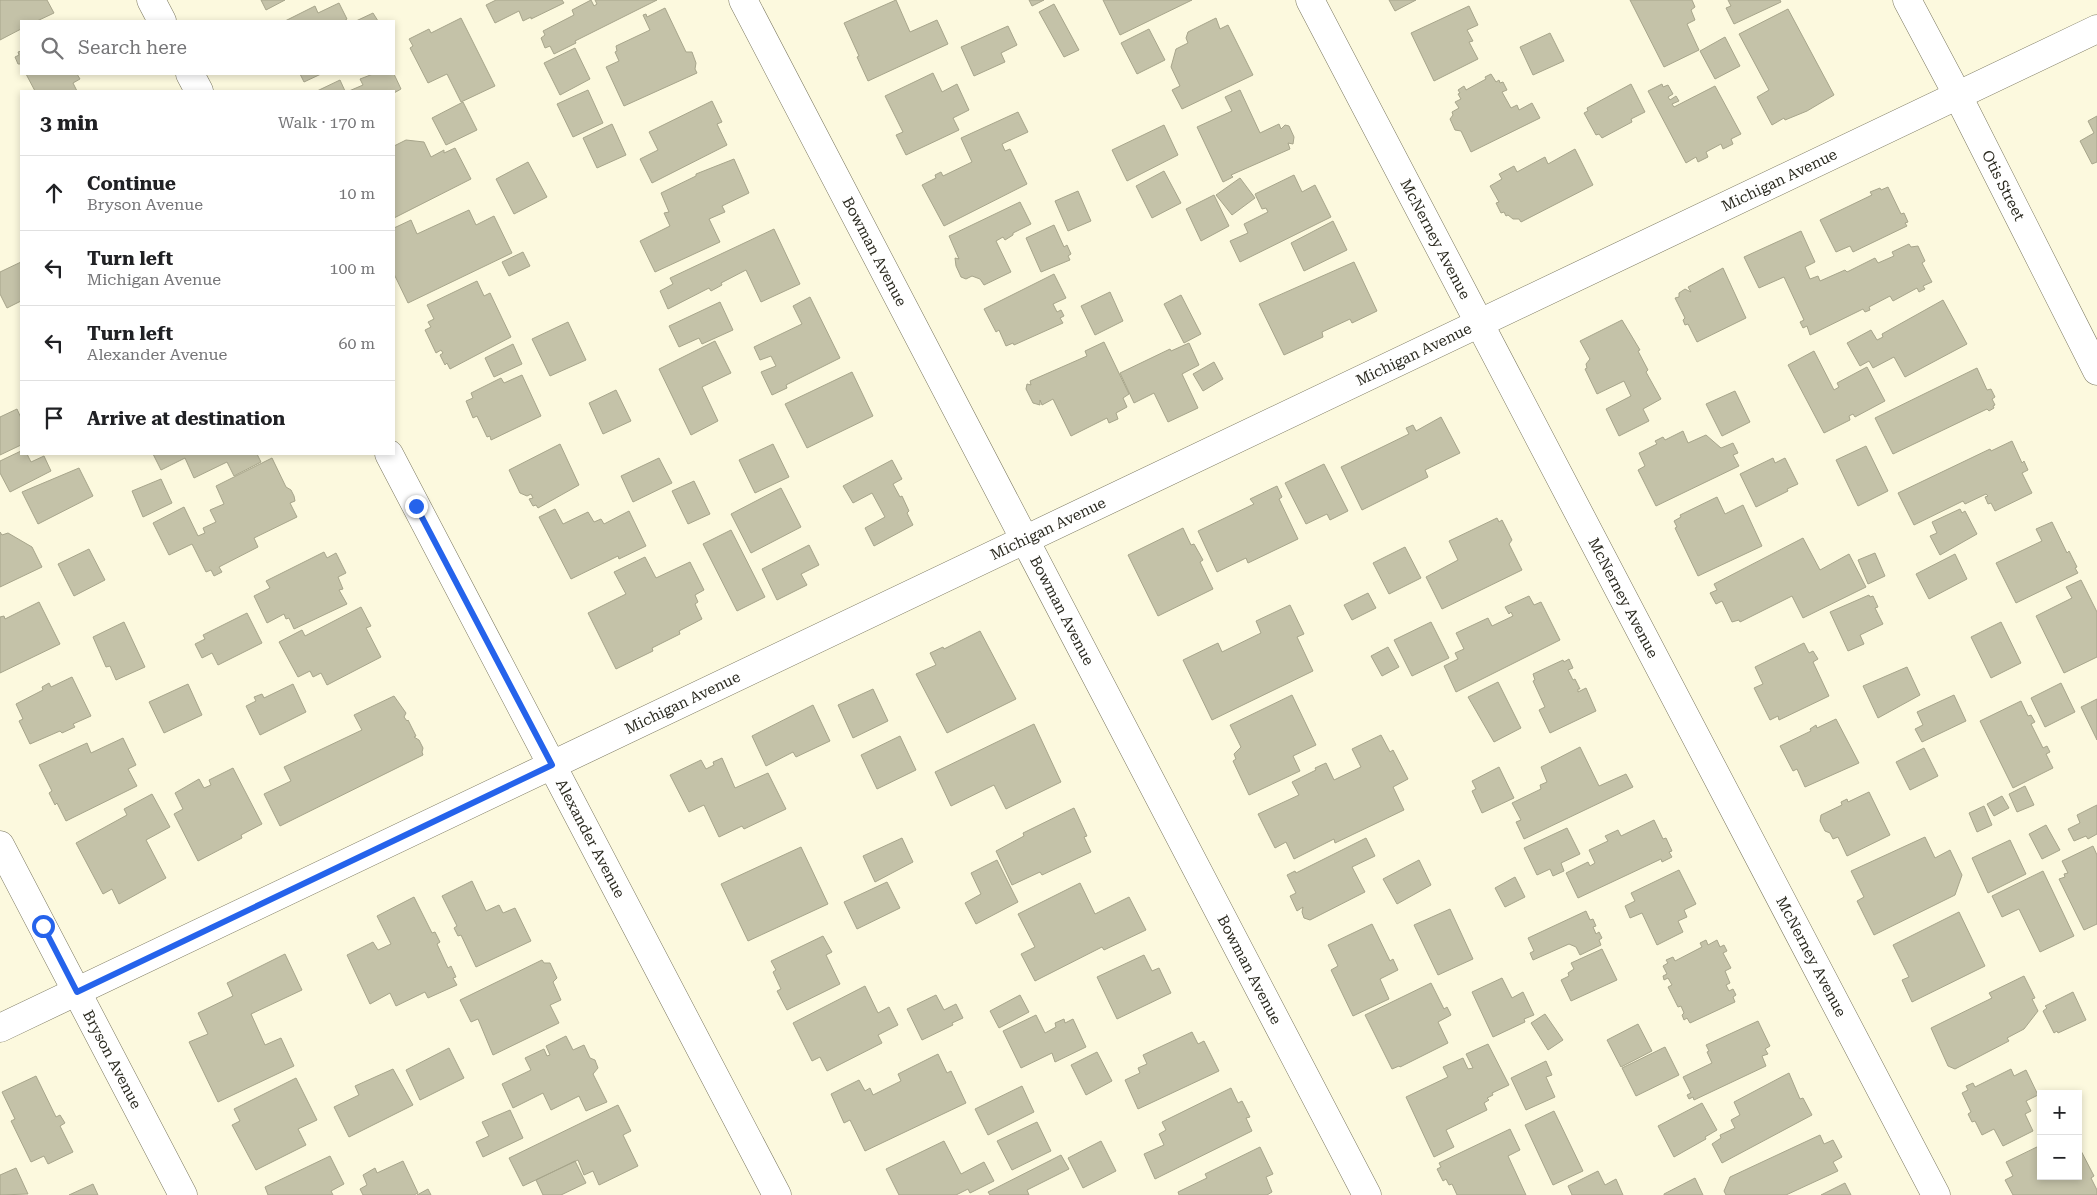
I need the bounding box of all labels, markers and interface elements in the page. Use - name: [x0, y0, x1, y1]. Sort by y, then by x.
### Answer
- search box: [20, 20, 395, 75]
- icon: search: [38, 34, 66, 62]
- text: Search here: [78, 36, 187, 59]
- text: 3 min: [40, 111, 98, 135]
- text: Walk · 170 m: [278, 113, 375, 132]
- street label: Michigan Avenue: [1719, 145, 1840, 215]
- street label: Otis Street: [1978, 147, 2029, 224]
- text: Continue: [87, 172, 176, 195]
- street label: McNerney Avenue: [1396, 176, 1474, 302]
- icon: ahead: [40, 179, 68, 207]
- text: 10 m: [338, 184, 375, 203]
- street label: Bowman Avenue: [839, 194, 910, 309]
- text: Bryson Avenue: [87, 195, 203, 214]
- text: Turn left: [87, 247, 173, 270]
- icon: left: [40, 254, 68, 282]
- text: 100 m: [329, 259, 375, 278]
- text: Michigan Avenue: [87, 270, 221, 289]
- street label: Michigan Avenue: [1353, 319, 1474, 390]
- text: Turn left: [87, 322, 173, 345]
- icon: left: [40, 329, 68, 357]
- text: 60 m: [338, 334, 375, 353]
- text: Alexander Avenue: [87, 345, 227, 364]
- icon: arrive: [40, 404, 68, 432]
- text: Arrive at destination: [87, 407, 285, 430]
- street label: Michigan Avenue: [988, 494, 1109, 564]
- route end: [405, 495, 428, 518]
- street label: McNerney Avenue: [1584, 535, 1662, 661]
- street label: Bowman Avenue: [1026, 553, 1098, 668]
- street label: Michigan Avenue: [622, 668, 743, 738]
- street label: Alexander Avenue: [552, 776, 629, 901]
- street label: McNerney Avenue: [1772, 894, 1850, 1020]
- street label: Bowman Avenue: [1213, 912, 1285, 1027]
- route start: [32, 915, 55, 938]
- street label: Bryson Avenue: [79, 1007, 145, 1112]
- map controls: [2037, 1090, 2082, 1180]
- button: +: [2037, 1090, 2082, 1135]
- button: −: [2037, 1135, 2082, 1180]

